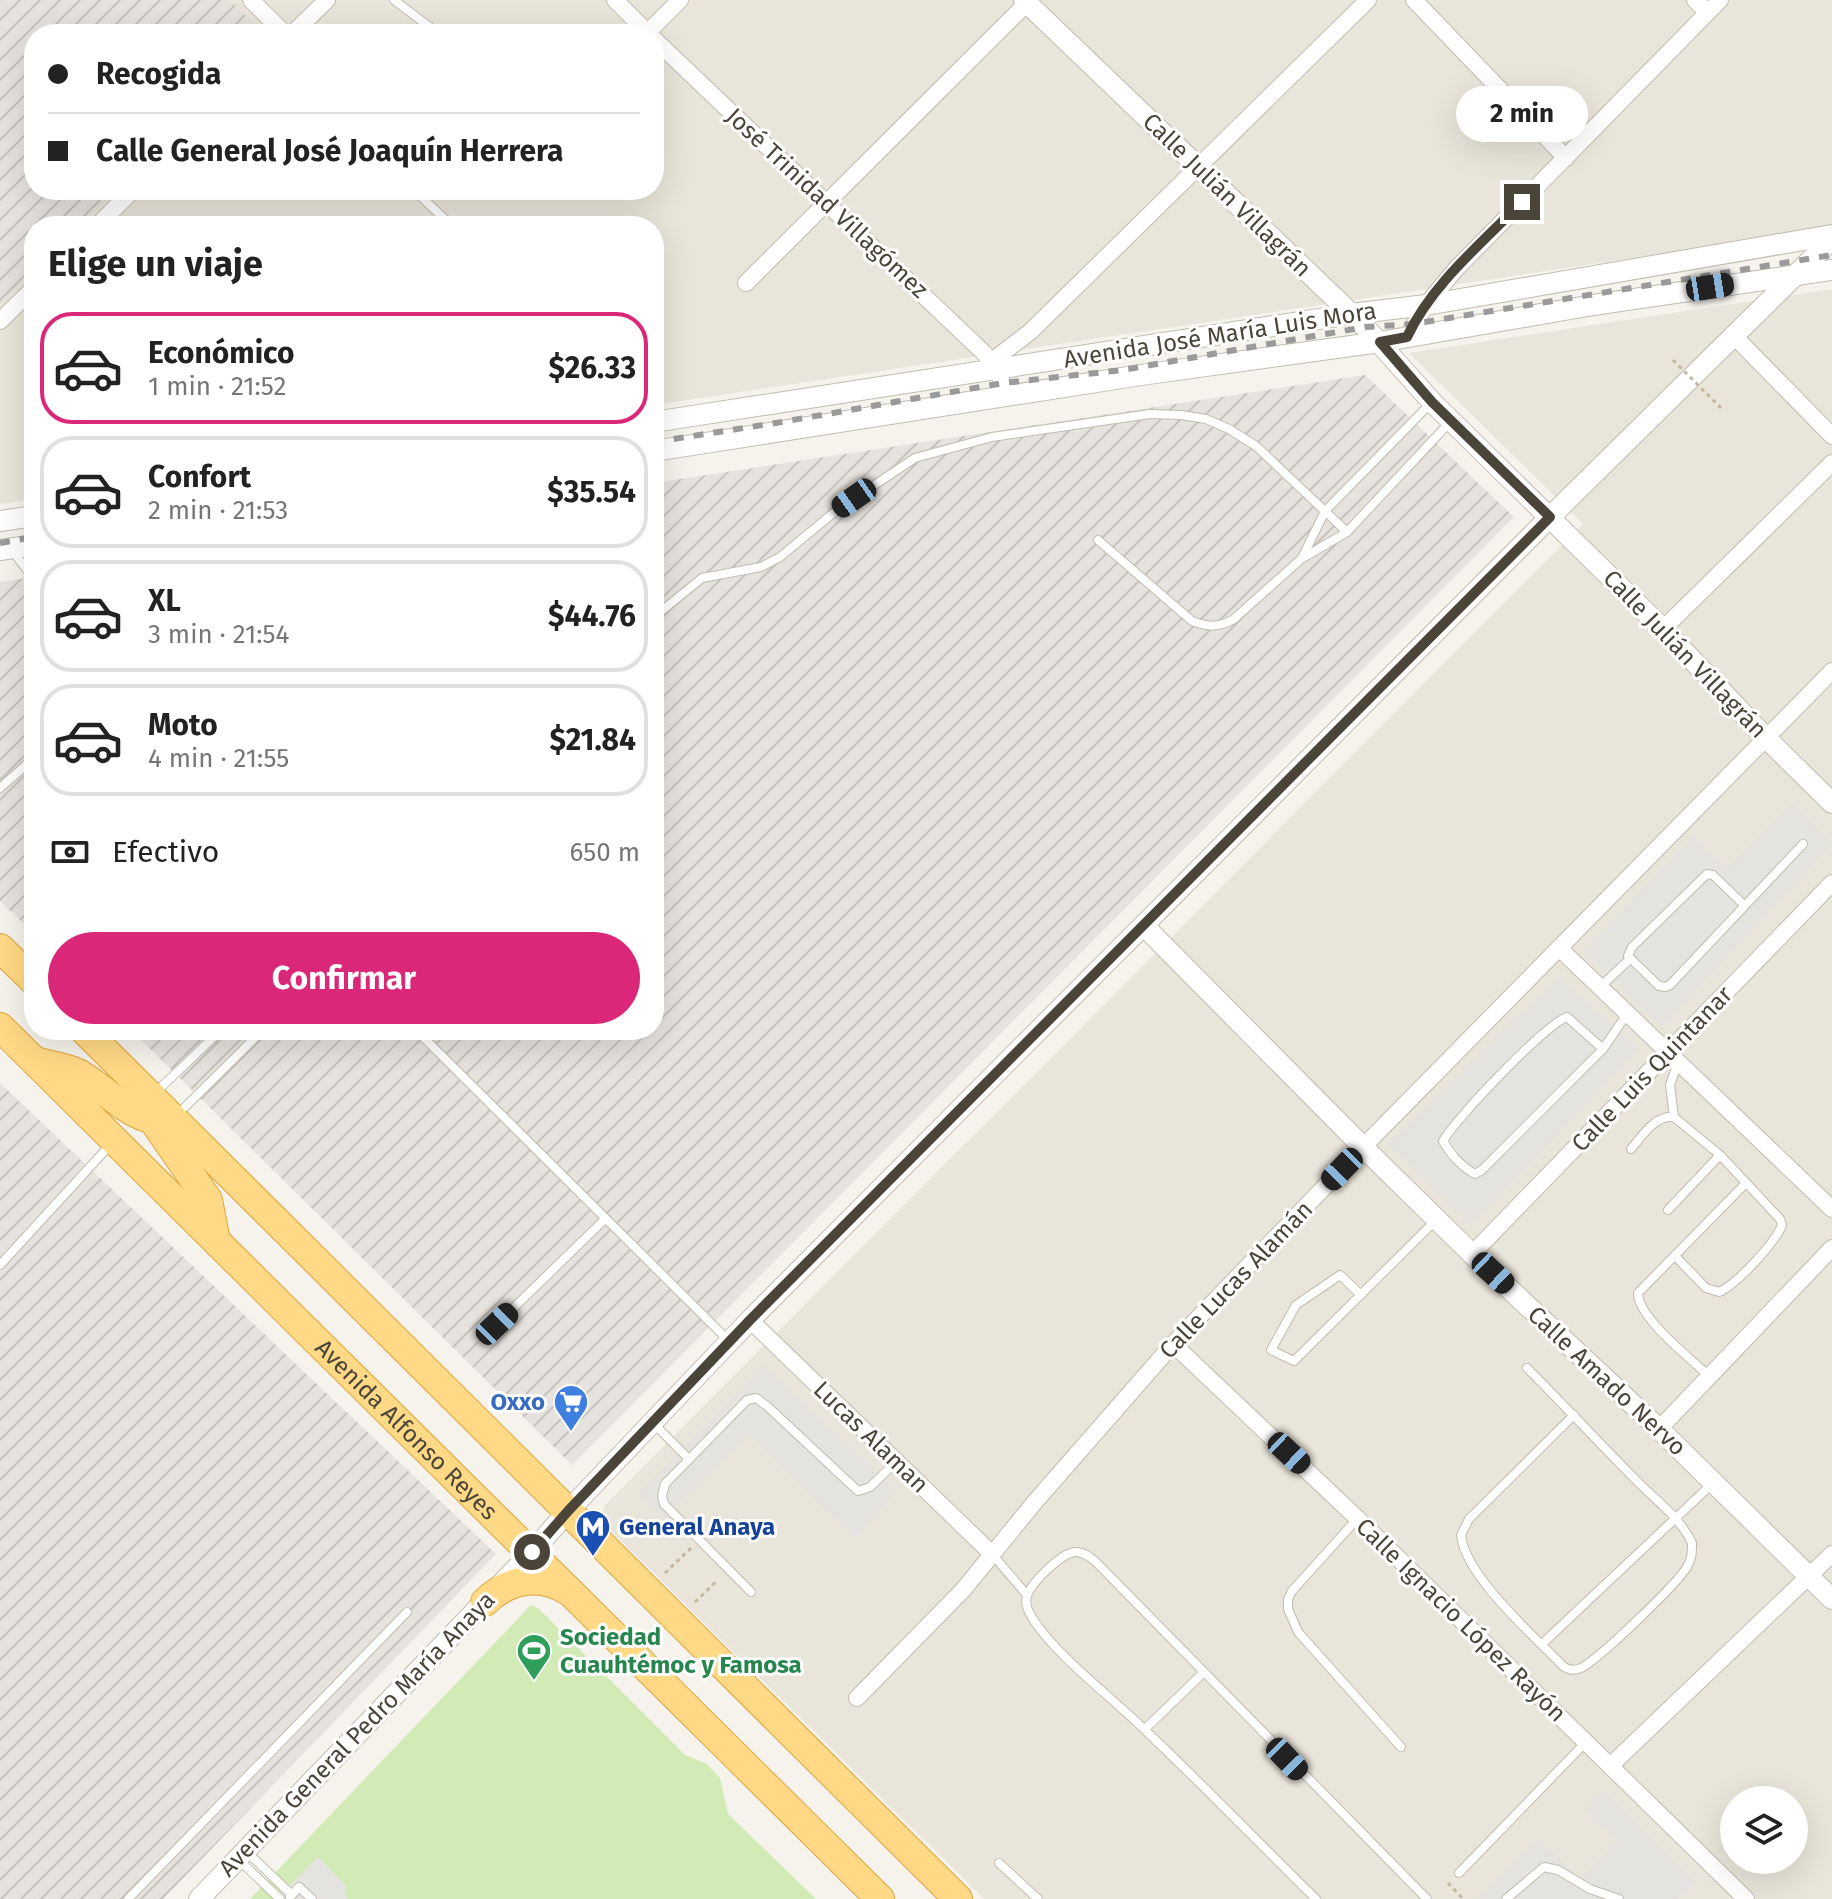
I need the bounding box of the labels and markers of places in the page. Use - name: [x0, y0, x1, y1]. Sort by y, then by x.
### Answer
- supermarket icon: Oxxo: [552, 1383, 590, 1433]
- place label: Oxxo: [490, 1388, 545, 1416]
- metro station icon: General Anaya: [574, 1508, 612, 1558]
- place label: General Anaya: [619, 1513, 775, 1541]
- place label: Sociedad Cuauhtémoc y Famosa: [560, 1623, 802, 1679]
- sports icon: Sociedad Cuauhtémoc y Famosa: [515, 1632, 553, 1682]

